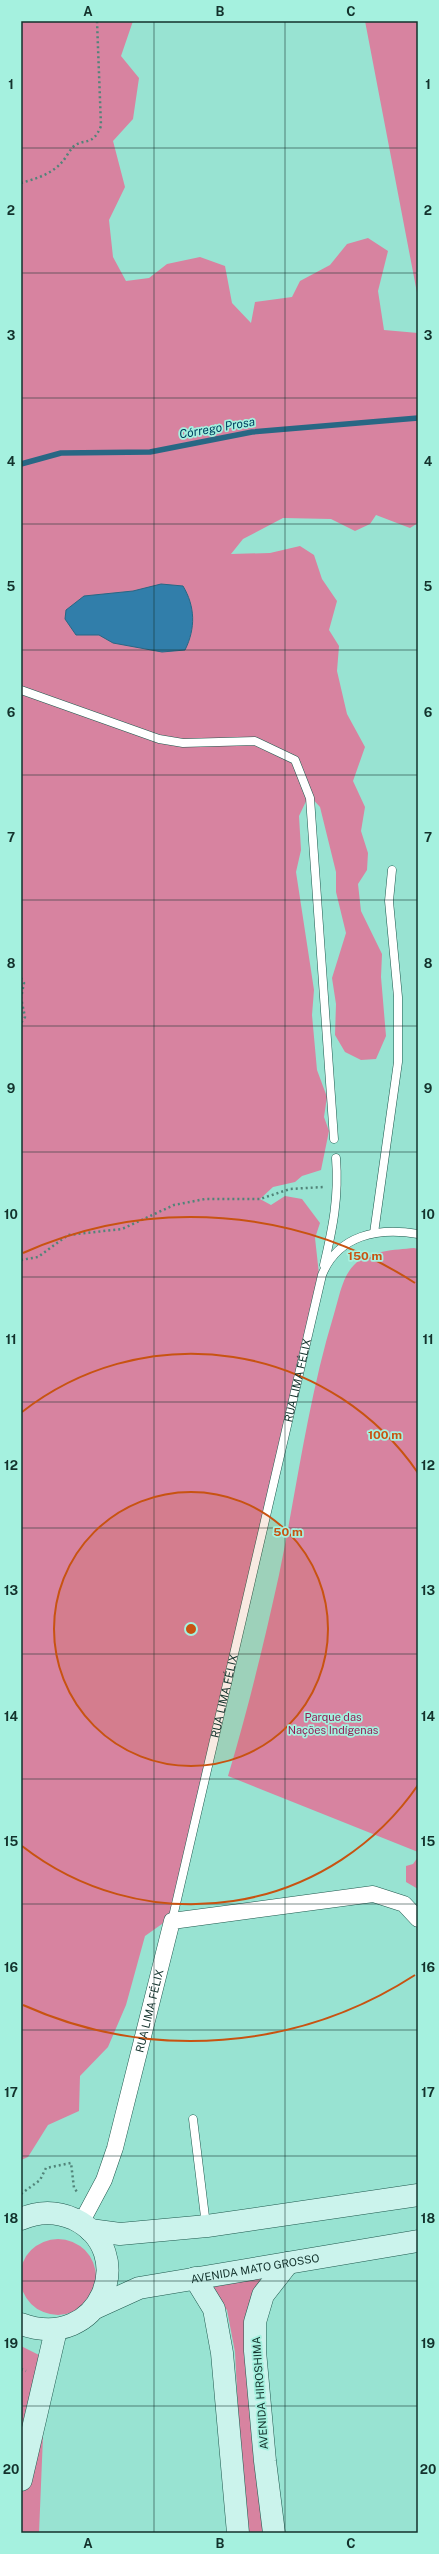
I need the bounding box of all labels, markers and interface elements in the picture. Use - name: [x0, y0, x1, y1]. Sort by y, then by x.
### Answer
- text: A: [83, 4, 93, 19]
- text: B: [216, 4, 225, 19]
- text: C: [346, 4, 356, 19]
- text: 1: [8, 77, 14, 92]
- text: 1: [425, 77, 431, 92]
- text: 2: [7, 203, 15, 218]
- text: 2: [424, 203, 432, 218]
- text: 3: [7, 328, 16, 343]
- text: 3: [424, 328, 433, 343]
- water label: Córrego Prosa: [178, 414, 256, 442]
- text: 4: [7, 454, 16, 469]
- text: 4: [424, 454, 433, 469]
- text: 5: [7, 579, 16, 594]
- text: 5: [424, 579, 433, 594]
- text: 6: [7, 705, 16, 720]
- text: 6: [424, 705, 433, 720]
- text: 7: [7, 830, 15, 845]
- text: 7: [424, 830, 432, 845]
- text: 8: [7, 956, 16, 971]
- text: 8: [424, 956, 433, 971]
- text: 9: [7, 1081, 15, 1096]
- text: 9: [424, 1081, 432, 1096]
- text: 10: [4, 1207, 18, 1222]
- text: 10: [421, 1207, 435, 1222]
- text: 150 m: [348, 1249, 382, 1263]
- text: 11: [5, 1332, 17, 1347]
- text: 11: [422, 1332, 434, 1347]
- street label: RUA LIMA FÉLIX: [282, 1337, 313, 1423]
- text: 100 m: [368, 1428, 402, 1442]
- text: 12: [4, 1458, 18, 1473]
- text: 12: [421, 1458, 435, 1473]
- text: 50 m: [273, 1525, 303, 1539]
- text: 13: [4, 1583, 18, 1598]
- text: 13: [421, 1583, 435, 1598]
- centre of rings: [184, 1622, 198, 1636]
- street label: RUA LIMA FÉLIX: [209, 1653, 240, 1739]
- text: 14: [4, 1709, 19, 1724]
- text: 14: [421, 1709, 436, 1724]
- park label: Parque das Nações Indígenas: [288, 1711, 379, 1737]
- text: 15: [4, 1834, 18, 1849]
- text: 15: [421, 1834, 435, 1849]
- text: 16: [4, 1960, 18, 1975]
- text: 16: [421, 1960, 435, 1975]
- street label: RUA LIMA FÉLIX: [133, 1968, 166, 2054]
- text: 17: [4, 2085, 18, 2100]
- text: 17: [421, 2085, 435, 2100]
- text: 18: [4, 2211, 18, 2226]
- text: 18: [421, 2211, 435, 2226]
- street label: AVENIDA MATO GROSSO: [190, 2252, 320, 2285]
- text: 19: [4, 2336, 18, 2351]
- street label: AVENIDA HIROSHIMA: [250, 2336, 270, 2450]
- text: 19: [421, 2336, 435, 2351]
- text: 20: [3, 2462, 19, 2477]
- text: 20: [420, 2462, 436, 2477]
- text: A: [83, 2536, 93, 2551]
- text: B: [216, 2536, 225, 2551]
- text: C: [346, 2536, 356, 2551]

